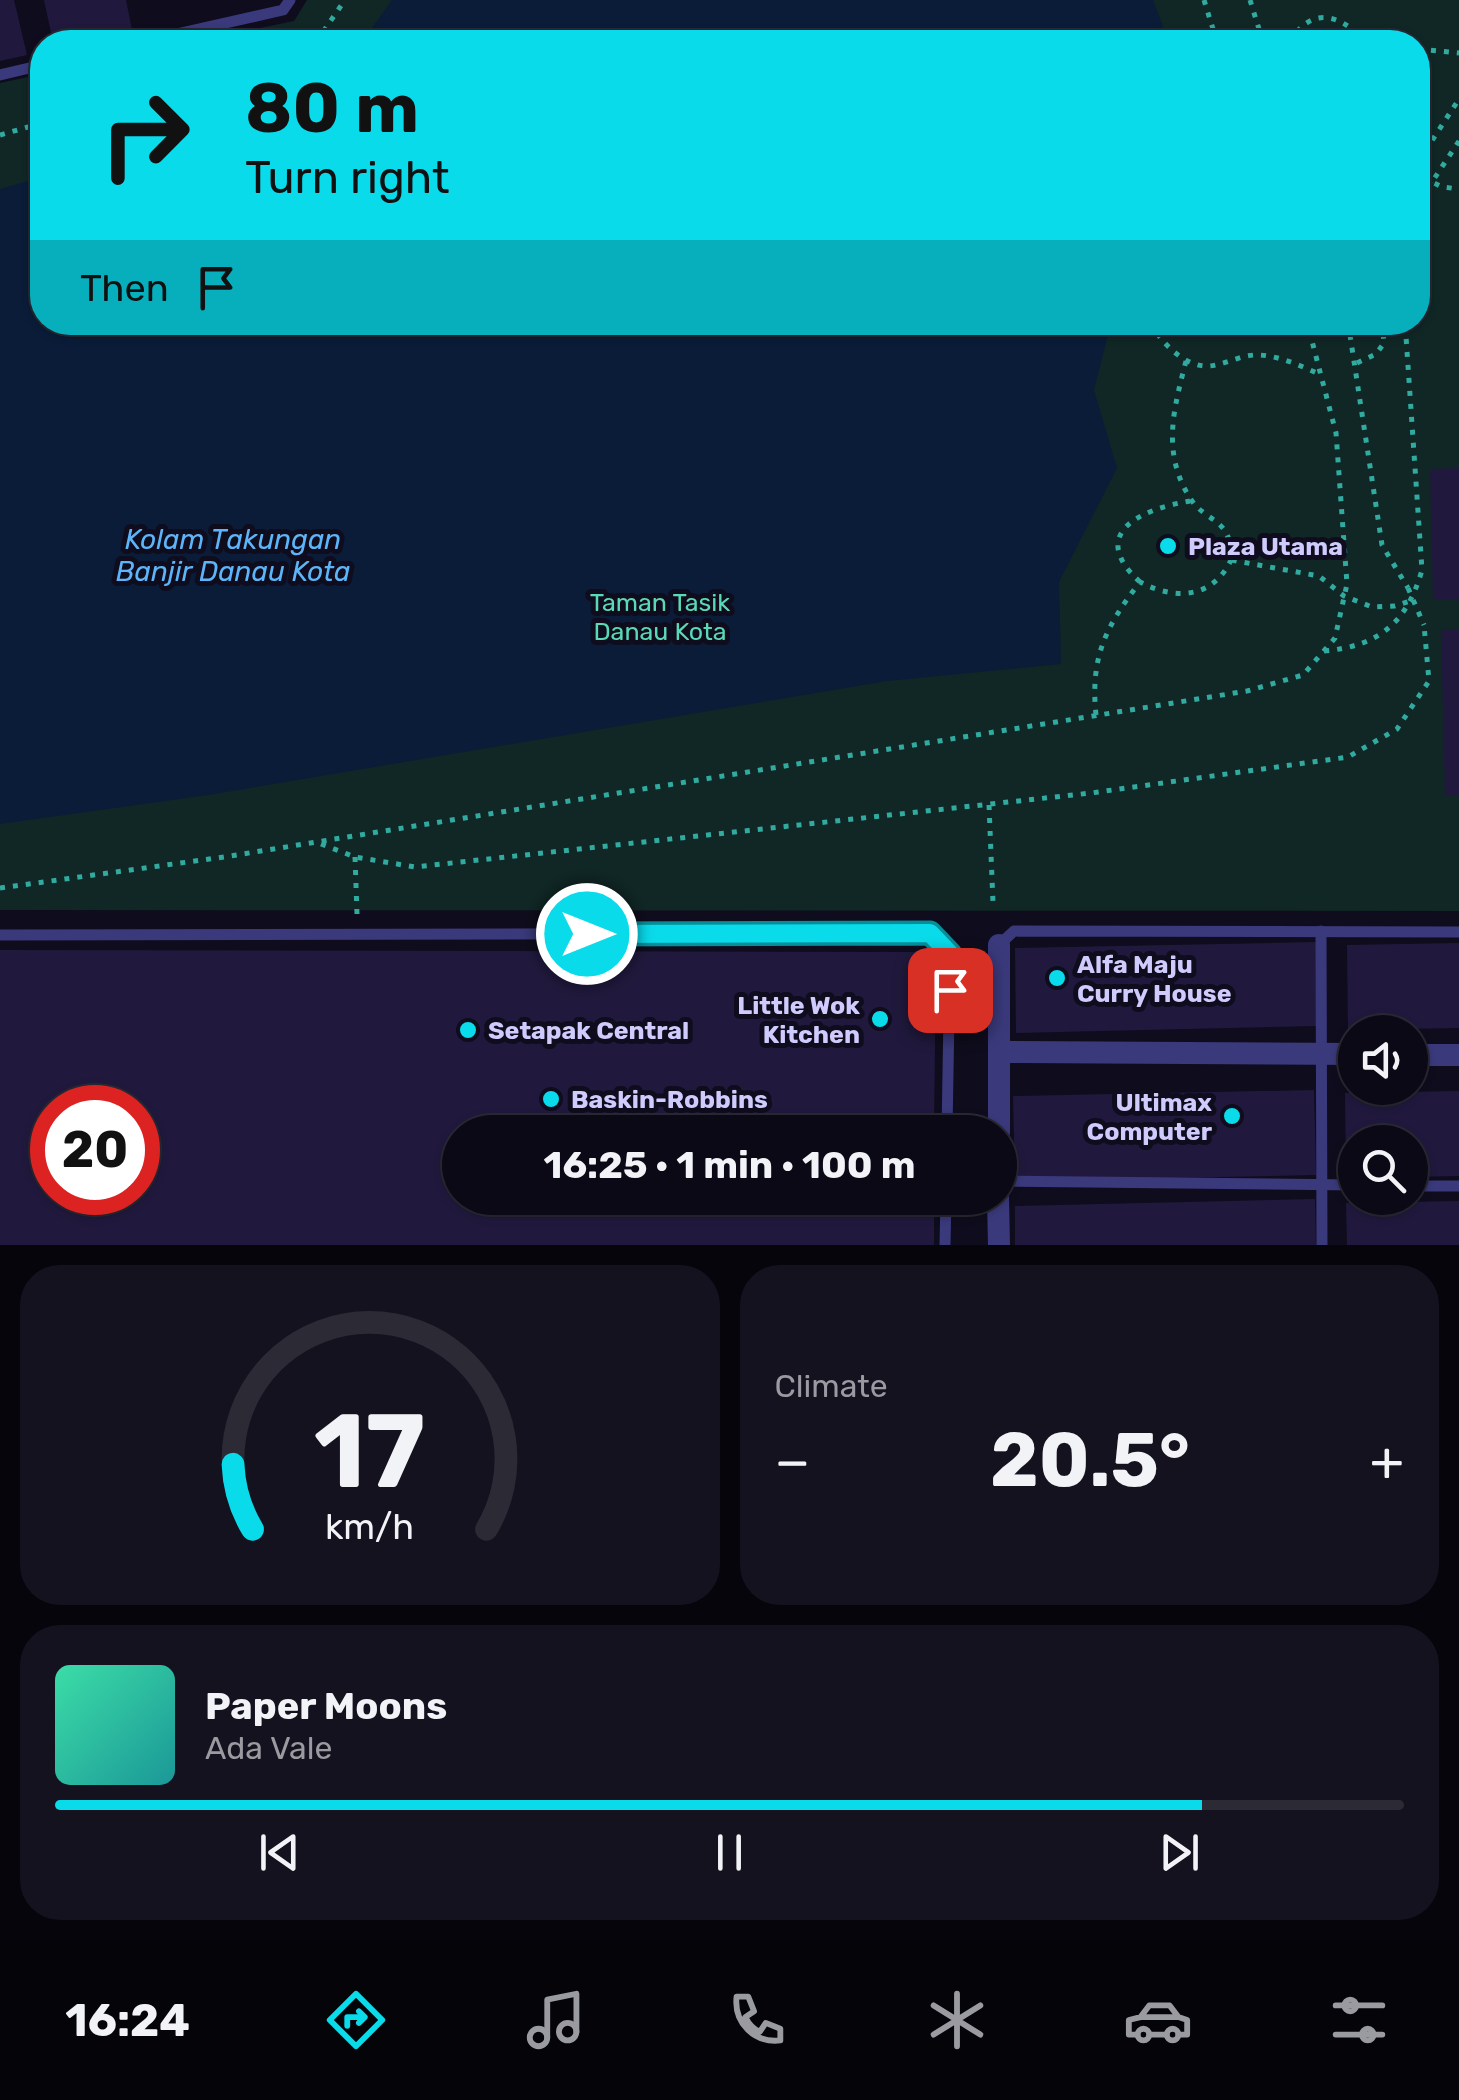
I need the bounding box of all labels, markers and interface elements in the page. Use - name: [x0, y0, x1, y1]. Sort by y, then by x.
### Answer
- text: 80 m: [245, 67, 419, 150]
- icon: right: [80, 70, 210, 200]
- text: Turn right: [245, 151, 449, 204]
- icon: arrive: [189, 260, 244, 315]
- text: Then: [80, 265, 169, 311]
- water label: Kolam Takungan Banjir Danau Kota: [116, 523, 350, 588]
- place label: Plaza Utama: [1188, 532, 1343, 561]
- marker: Plaza Utama: [1157, 535, 1179, 557]
- park label: Taman Tasik Danau Kota: [590, 588, 730, 646]
- position arrow: [535, 882, 639, 986]
- pin: [908, 948, 993, 1033]
- place label: Alfa Maju Curry House: [1077, 950, 1232, 1008]
- icon: arrive: [923, 963, 978, 1018]
- marker: Alfa Maju Curry House: [1046, 967, 1068, 989]
- place label: Little Wok Kitchen: [737, 991, 860, 1049]
- marker: Little Wok Kitchen: [869, 1008, 891, 1030]
- map controls: [1338, 1015, 1428, 1215]
- button: sound: [1338, 1015, 1428, 1105]
- place label: Setapak Central: [488, 1016, 689, 1045]
- marker: Setapak Central: [457, 1019, 479, 1041]
- speed limit sign: 20: [30, 1085, 160, 1215]
- place label: Baskin-Robbins: [571, 1085, 768, 1114]
- marker: Baskin-Robbins: [540, 1088, 562, 1110]
- place label: Ultimax Computer: [1087, 1088, 1213, 1146]
- marker: Ultimax Computer: [1221, 1105, 1243, 1127]
- button: search: [1338, 1125, 1428, 1215]
- text: 16:25 · 1 min · 100 m: [544, 1142, 915, 1188]
- text: Climate: [775, 1367, 888, 1405]
- text: 17: [314, 1390, 425, 1513]
- text: 20.5°: [990, 1416, 1190, 1505]
- text: −: [775, 1429, 810, 1494]
- text: +: [1370, 1429, 1404, 1494]
- text: km/h: [325, 1506, 414, 1548]
- text: Paper Moons: [205, 1683, 447, 1729]
- text: Ada Vale: [205, 1729, 332, 1767]
- icon: previous: [252, 1825, 307, 1880]
- icon: pause: [702, 1825, 757, 1880]
- icon: next: [1152, 1825, 1207, 1880]
- icon: directions: [321, 1985, 391, 2055]
- icon: music: [521, 1985, 591, 2055]
- icon: phone: [722, 1985, 792, 2055]
- icon: climate: [922, 1985, 992, 2055]
- icon: car: [1123, 1985, 1193, 2055]
- icon: filters: [1324, 1985, 1394, 2055]
- text: 16:24: [65, 1994, 190, 2047]

